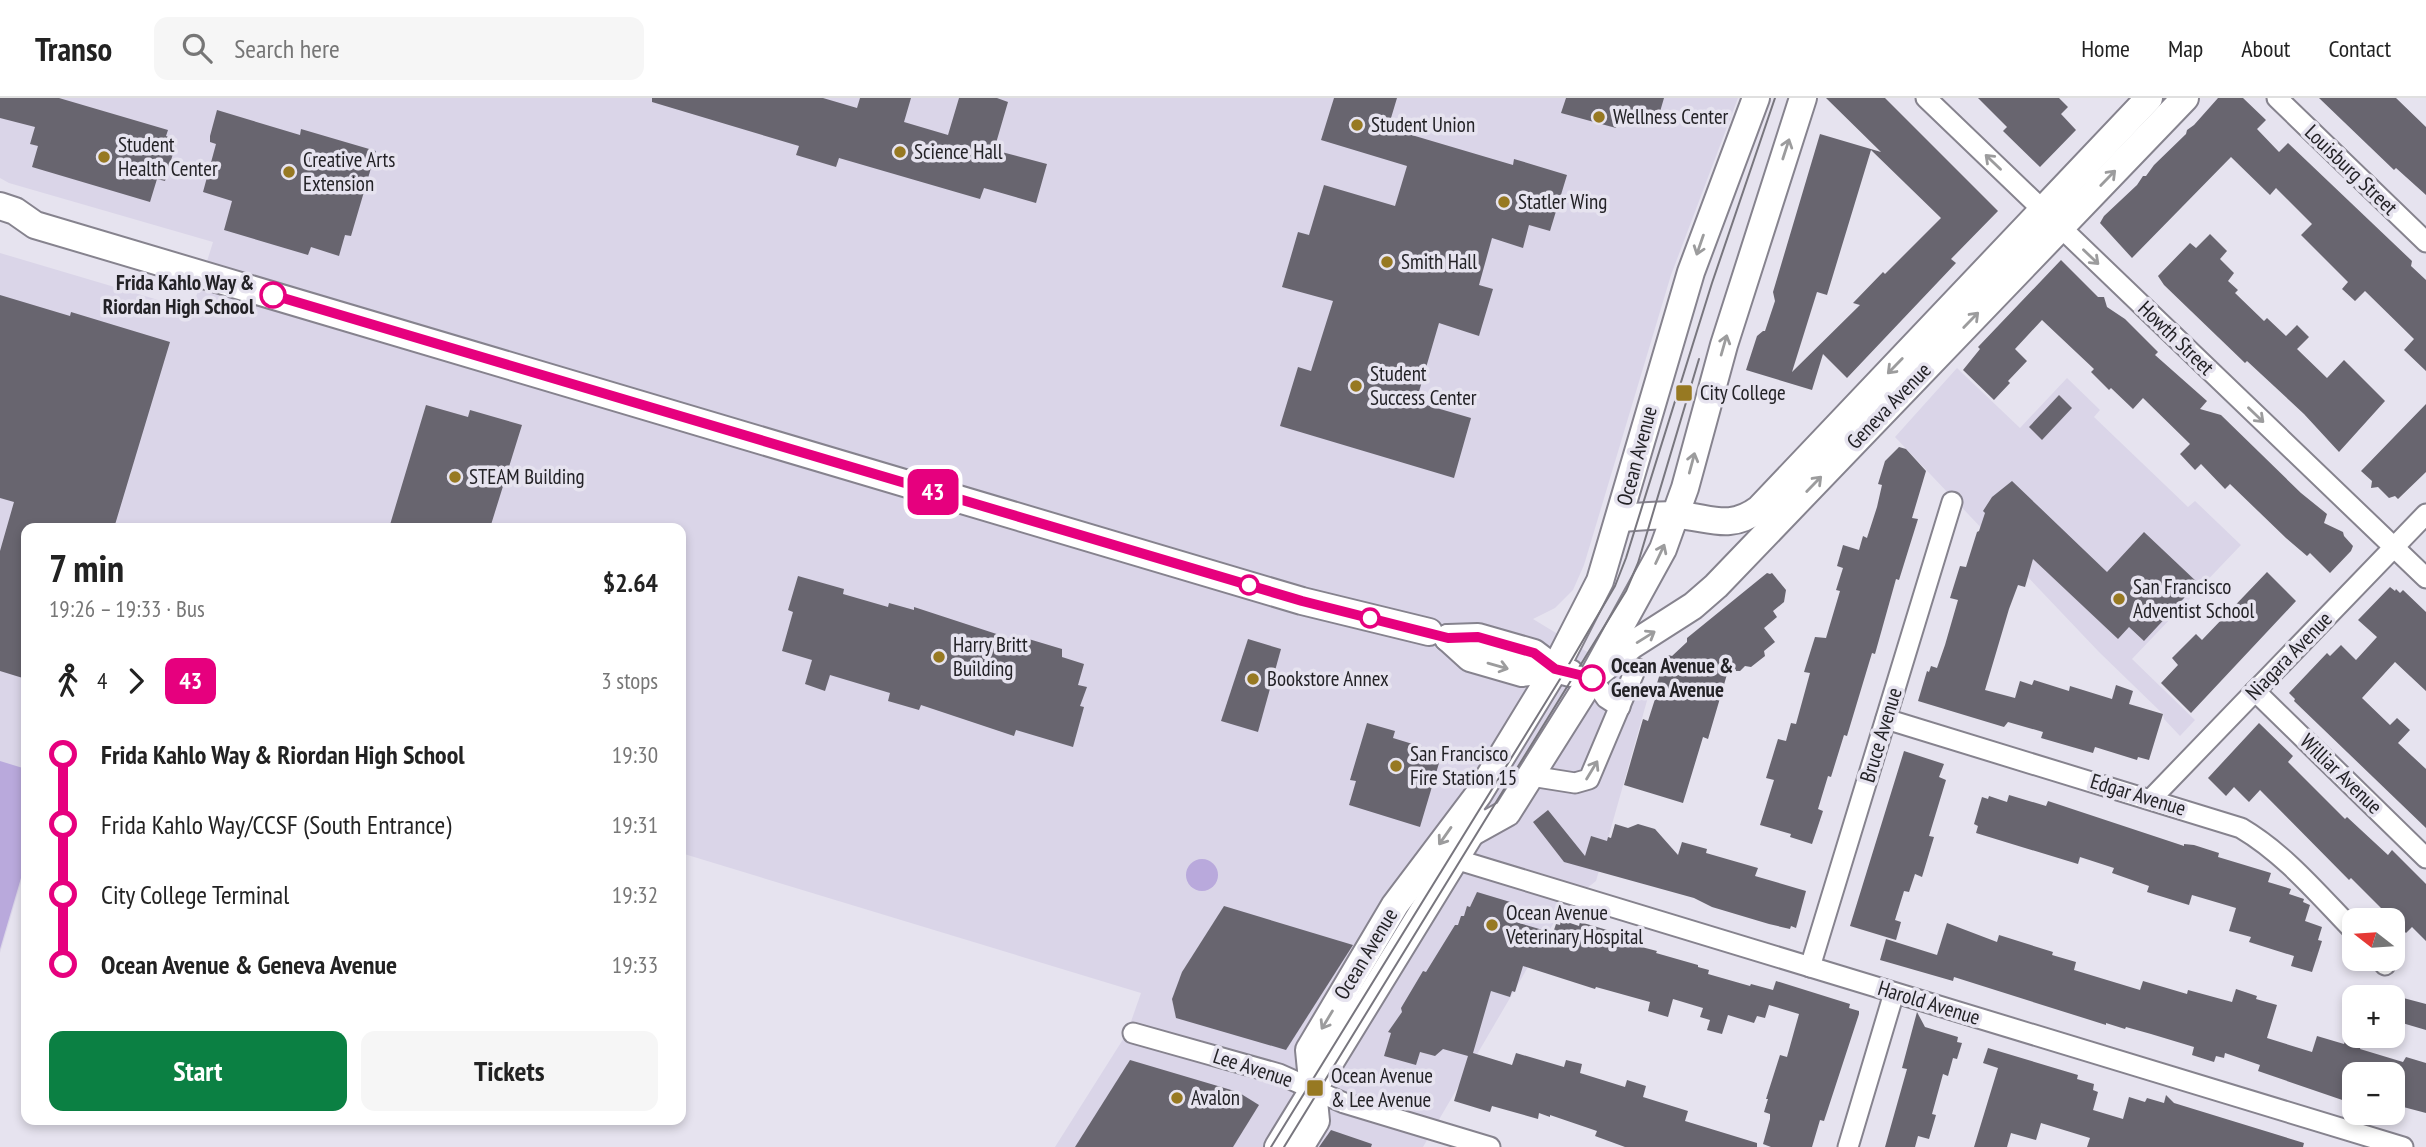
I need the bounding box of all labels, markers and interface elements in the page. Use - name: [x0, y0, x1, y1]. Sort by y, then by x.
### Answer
- search box: [154, 17, 644, 80]
- text: Transo: [35, 27, 112, 70]
- icon: search: [178, 29, 216, 67]
- text: Search here: [234, 32, 340, 65]
- text: Home: [2081, 33, 2130, 64]
- text: Map: [2168, 33, 2203, 64]
- text: About: [2241, 33, 2290, 64]
- text: Contact: [2328, 33, 2391, 64]
- place label: Wellness Center: [1613, 103, 1729, 130]
- marker: Wellness Center: [1591, 109, 1607, 125]
- place label: Student Union: [1371, 111, 1475, 138]
- marker: Student Union: [1349, 117, 1365, 133]
- street label: Louisburg Street: [2299, 119, 2404, 221]
- place label: Student Health Center: [118, 131, 218, 182]
- place label: Science Hall: [914, 138, 1003, 165]
- one-way arrow: [1781, 138, 1794, 160]
- marker: Science Hall: [892, 144, 908, 160]
- place label: Creative Arts Extension: [303, 146, 395, 197]
- marker: Student Health Center: [96, 149, 112, 165]
- one-way arrow: [1985, 154, 2002, 171]
- marker: Creative Arts Extension: [281, 164, 297, 180]
- one-way arrow: [2099, 170, 2116, 187]
- place label: Statler Wing: [1518, 188, 1607, 215]
- marker: Statler Wing: [1496, 194, 1512, 210]
- one-way arrow: [1693, 233, 1705, 255]
- place label: Smith Hall: [1401, 248, 1477, 275]
- one-way arrow: [2083, 248, 2100, 265]
- marker: Smith Hall: [1379, 254, 1395, 270]
- place label: Frida Kahlo Way & Riordan High School: [103, 269, 255, 320]
- marker: Frida Kahlo Way & Riordan High School: [260, 282, 286, 308]
- street label: Howth Street: [2133, 295, 2220, 381]
- one-way arrow: [1963, 312, 1980, 329]
- one-way arrow: [1719, 334, 1732, 356]
- street label: Geneva Avenue: [1841, 357, 1937, 455]
- one-way arrow: [1886, 358, 1903, 375]
- place label: Student Success Center: [1370, 360, 1477, 411]
- marker: Student Success Center: [1348, 378, 1364, 394]
- place label: City College: [1700, 379, 1786, 406]
- marker: City College: [1674, 383, 1694, 403]
- street label: Ocean Avenue: [1610, 403, 1663, 509]
- one-way arrow: [2247, 406, 2264, 423]
- one-way arrow: [1686, 452, 1699, 475]
- place label: STEAM Building: [469, 463, 585, 490]
- marker: STEAM Building: [447, 469, 463, 485]
- line badge: 43: [902, 469, 964, 515]
- text: 43: [922, 476, 944, 507]
- one-way arrow: [1805, 476, 1822, 493]
- text: 7 min: [49, 543, 124, 592]
- one-way arrow: [1654, 544, 1667, 565]
- text: $2.64: [603, 566, 658, 599]
- place label: San Francisco Adventist School: [2133, 573, 2255, 624]
- unlabelled marker: [1239, 575, 1259, 595]
- marker: San Francisco Adventist School: [2111, 591, 2127, 607]
- text: 19:26 – 19:33 · Bus: [49, 594, 205, 623]
- street label: Niagara Avenue: [2240, 606, 2338, 706]
- unlabelled marker: [1360, 608, 1380, 628]
- one-way arrow: [1636, 629, 1656, 643]
- place label: Harry Britt Building: [953, 631, 1028, 682]
- marker: Harry Britt Building: [931, 649, 947, 665]
- place label: Ocean Avenue & Geneva Avenue: [1611, 652, 1733, 703]
- one-way arrow: [1487, 661, 1509, 674]
- icon: walk: [49, 662, 87, 700]
- icon: forward: [117, 662, 155, 700]
- text: 43: [179, 665, 202, 696]
- place label: Bookstore Annex: [1267, 665, 1389, 692]
- marker: Ocean Avenue & Geneva Avenue: [1579, 665, 1605, 691]
- text: 4: [97, 666, 107, 695]
- text: 3 stops: [601, 666, 658, 695]
- marker: Bookstore Annex: [1245, 671, 1261, 687]
- street label: Bruce Avenue: [1853, 684, 1908, 785]
- street label: Williar Avenue: [2295, 728, 2388, 820]
- text: Frida Kahlo Way & Riordan High School: [101, 738, 465, 771]
- text: 19:30: [612, 740, 658, 769]
- place label: San Francisco Fire Station 15: [1410, 740, 1517, 791]
- marker: San Francisco Fire Station 15: [1388, 758, 1404, 774]
- one-way arrow: [1585, 761, 1599, 781]
- street label: Edgar Avenue: [2087, 767, 2189, 822]
- text: Frida Kahlo Way/CCSF (South Entrance): [101, 808, 451, 841]
- text: 19:31: [612, 810, 658, 839]
- one-way arrow: [1438, 826, 1452, 845]
- text: City College Terminal: [101, 878, 289, 911]
- text: 19:32: [612, 880, 658, 909]
- place label: Ocean Avenue Veterinary Hospital: [1505, 899, 1643, 950]
- street label: Ocean Avenue: [1328, 903, 1403, 1004]
- north arrow: [2342, 908, 2404, 971]
- map controls: [2342, 908, 2405, 1125]
- marker: Ocean Avenue Veterinary Hospital: [1484, 917, 1500, 933]
- text: Ocean Avenue & Geneva Avenue: [101, 948, 397, 981]
- text: 19:33: [612, 950, 658, 979]
- street label: Harold Avenue: [1875, 974, 1984, 1031]
- button: +: [2342, 985, 2405, 1048]
- one-way arrow: [1319, 1009, 1333, 1029]
- button: Start: [49, 1031, 347, 1111]
- button: Tickets: [361, 1031, 658, 1111]
- street label: Lee Avenue: [1210, 1042, 1296, 1093]
- place label: Ocean Avenue & Lee Avenue: [1331, 1062, 1433, 1113]
- button: −: [2342, 1062, 2405, 1125]
- marker: Ocean Avenue & Lee Avenue: [1305, 1078, 1325, 1098]
- place label: Avalon: [1191, 1084, 1240, 1111]
- marker: Avalon: [1169, 1090, 1185, 1106]

